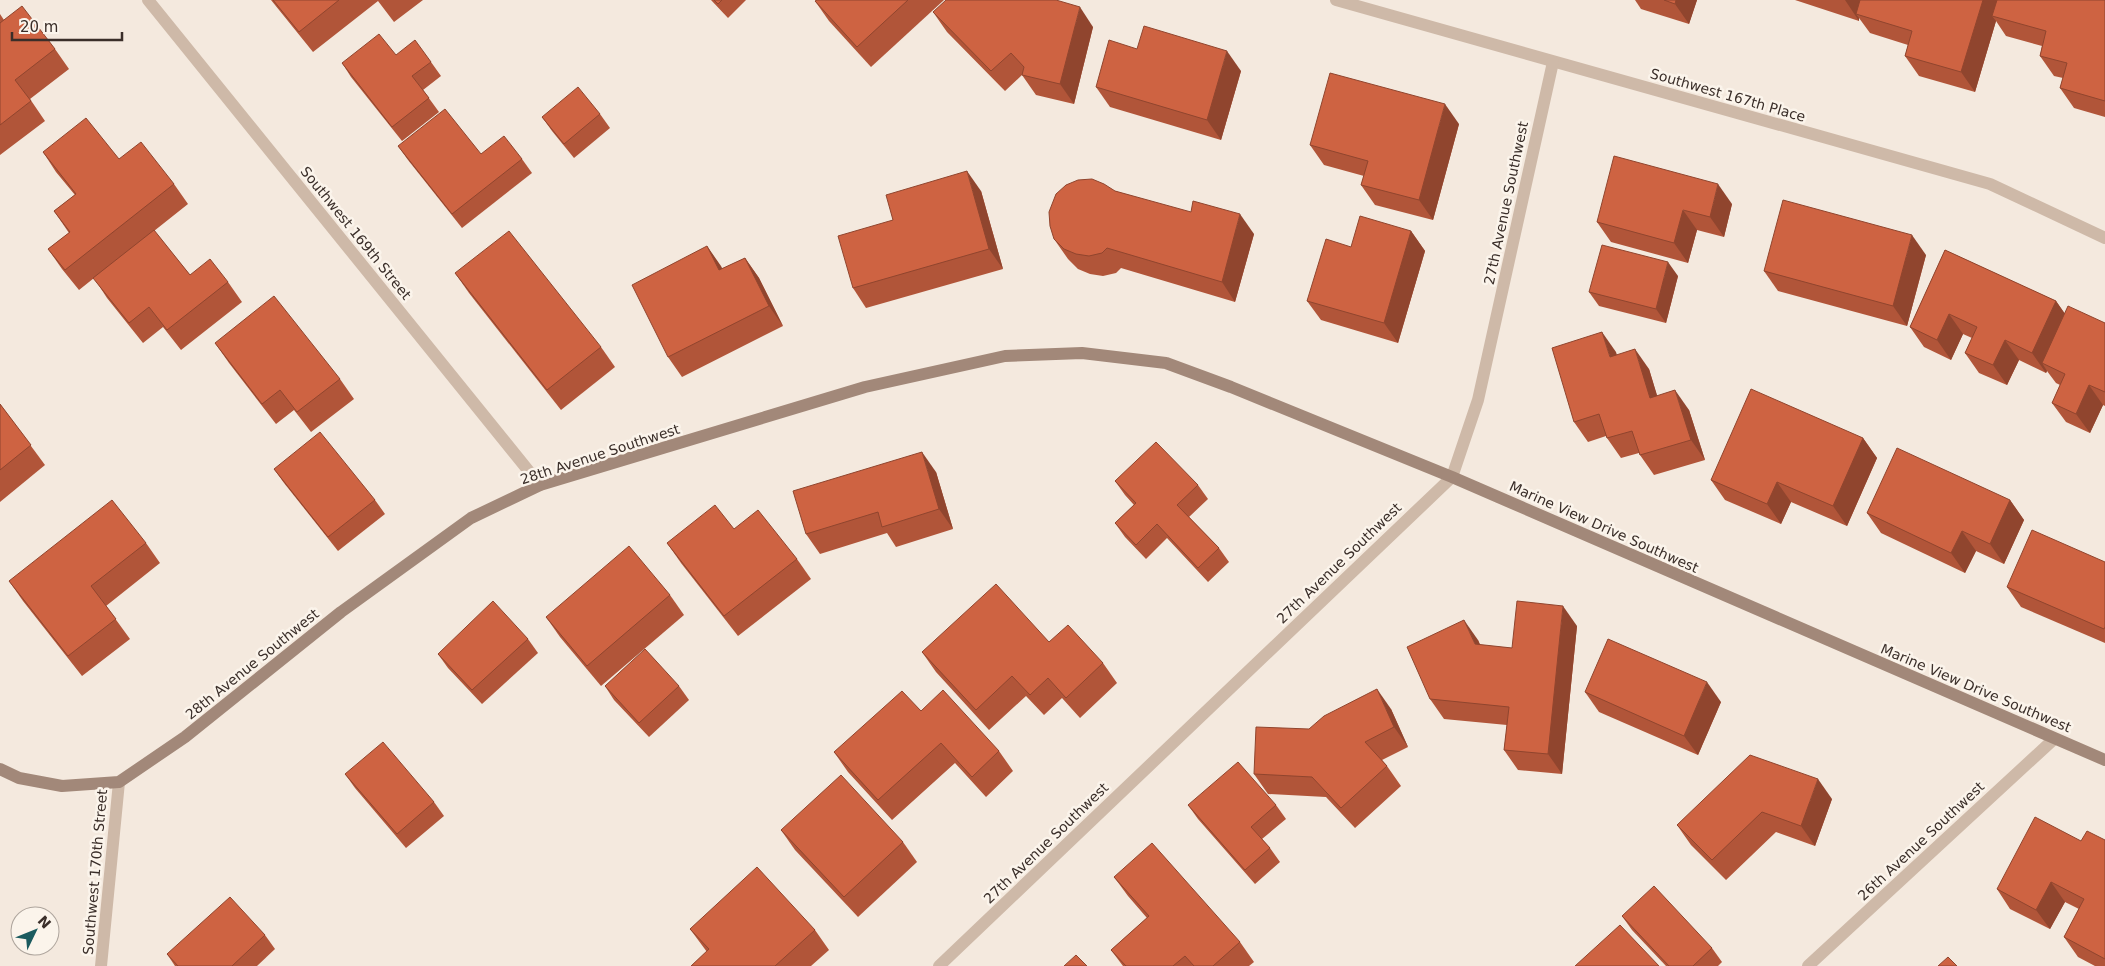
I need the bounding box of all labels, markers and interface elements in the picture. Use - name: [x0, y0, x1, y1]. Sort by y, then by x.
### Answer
- scale bar: [12, 10, 122, 42]
- text: 20 m: [20, 18, 58, 36]
- street label: Southwest 167th Place: [1649, 65, 1807, 125]
- street label: 27th Avenue Southwest: [1481, 119, 1531, 286]
- street label: Southwest 169th Street: [298, 163, 415, 303]
- street label: 28th Avenue Southwest: [518, 420, 682, 487]
- street label: Marine View Drive Southwest: [1507, 478, 1701, 576]
- street label: 27th Avenue Southwest: [1274, 499, 1405, 627]
- street label: 28th Avenue Southwest: [182, 605, 322, 723]
- street label: Marine View Drive Southwest: [1878, 641, 2074, 736]
- street label: 26th Avenue Southwest: [1855, 778, 1988, 904]
- street label: 27th Avenue Southwest: [981, 779, 1112, 907]
- street label: Southwest 170th Street: [80, 788, 110, 955]
- north arrow: [10, 906, 60, 956]
- text: N: [35, 912, 54, 932]

